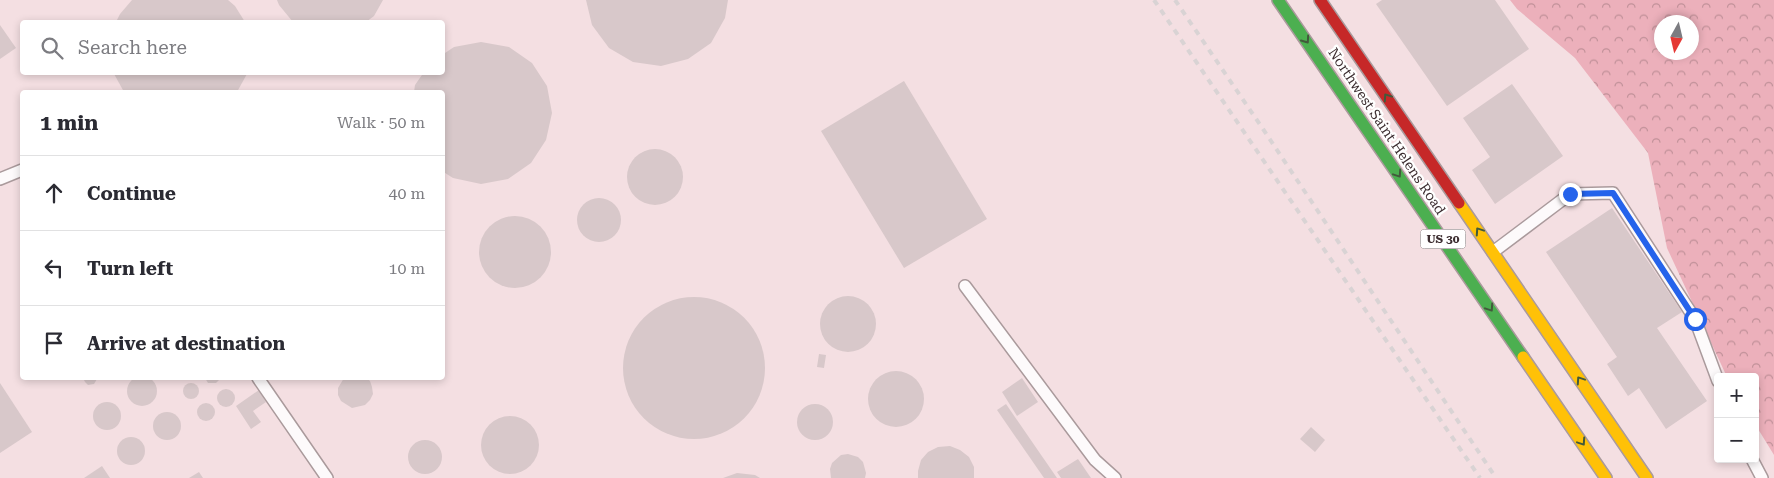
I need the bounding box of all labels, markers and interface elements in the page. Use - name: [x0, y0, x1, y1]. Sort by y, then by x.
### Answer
- north arrow: [1654, 15, 1699, 60]
- search box: [20, 20, 445, 75]
- icon: search: [38, 34, 66, 62]
- one-way arrow: [1300, 34, 1309, 44]
- text: Search here: [78, 36, 187, 59]
- street label: Northwest Saint Helens Road: [1325, 45, 1449, 217]
- one-way arrow: [1384, 93, 1393, 103]
- text: 1 min: [40, 111, 98, 135]
- text: Walk · 50 m: [337, 113, 425, 132]
- one-way arrow: [1392, 168, 1401, 178]
- icon: ahead: [40, 179, 68, 207]
- text: Continue: [87, 182, 176, 205]
- route end: [1559, 183, 1582, 206]
- text: 40 m: [388, 184, 425, 203]
- one-way arrow: [1476, 228, 1485, 237]
- road number: US 30: [1420, 230, 1466, 248]
- icon: left: [40, 254, 68, 282]
- text: Turn left: [87, 257, 173, 280]
- text: 10 m: [388, 259, 425, 278]
- one-way arrow: [1484, 302, 1493, 312]
- route start: [1684, 308, 1707, 331]
- icon: arrive: [40, 329, 68, 357]
- text: Arrive at destination: [87, 332, 285, 355]
- map controls: [1714, 373, 1759, 463]
- button: +: [1714, 373, 1759, 418]
- one-way arrow: [1577, 376, 1587, 385]
- button: −: [1714, 418, 1759, 463]
- one-way arrow: [1576, 436, 1585, 446]

